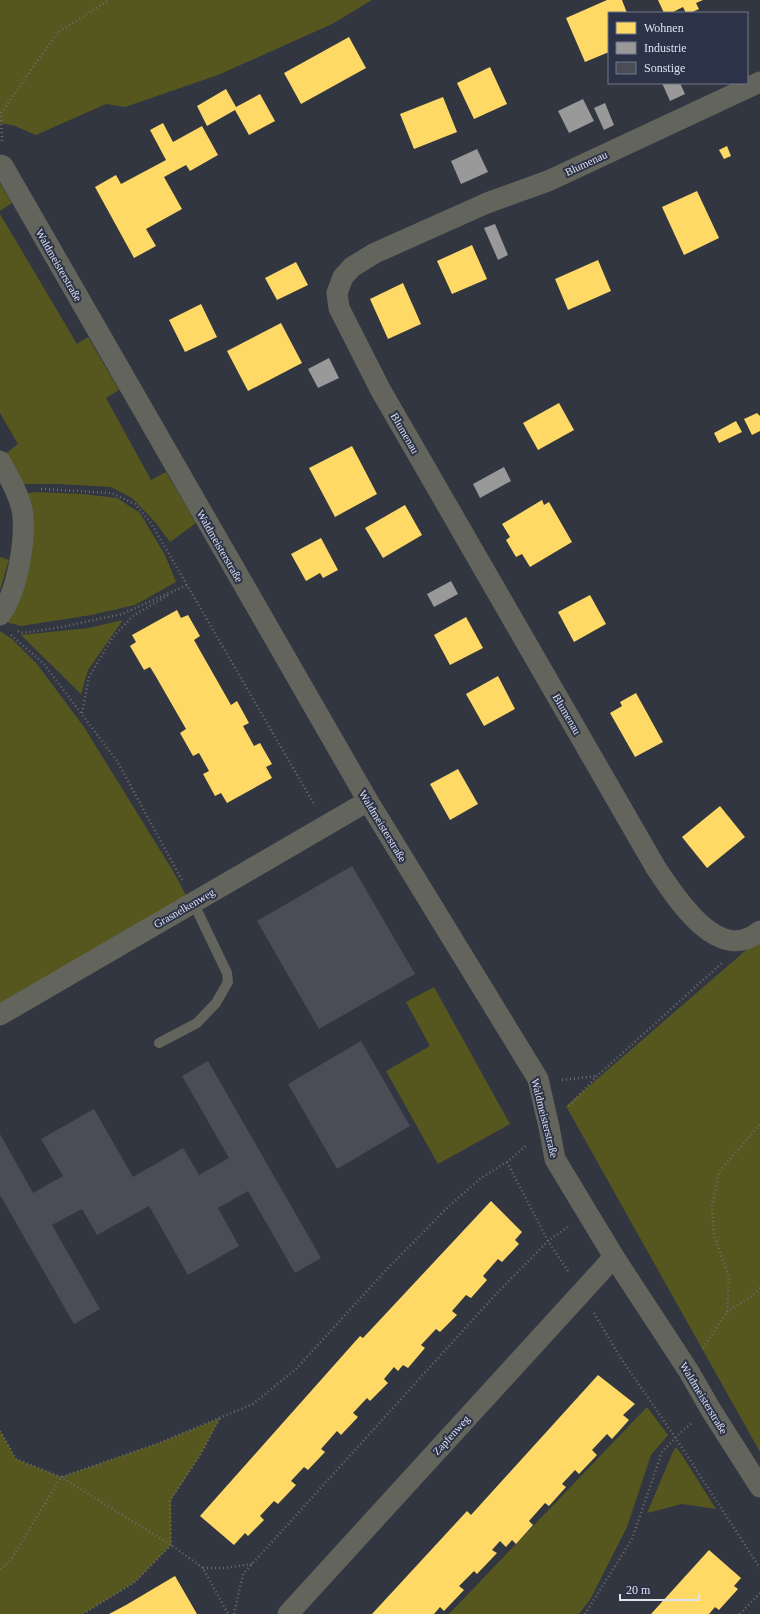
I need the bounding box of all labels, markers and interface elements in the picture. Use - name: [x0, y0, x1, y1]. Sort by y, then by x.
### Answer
- legend: [608, 12, 748, 84]
- text: Wohnen: [644, 21, 684, 35]
- text: Industrie: [644, 41, 687, 55]
- text: Sonstige: [644, 61, 685, 75]
- street label: Blumenau: [563, 148, 609, 178]
- street label: Waldmeisterstraße: [33, 227, 85, 303]
- street label: Blumenau: [388, 410, 422, 456]
- street label: Waldmeisterstraße: [194, 508, 246, 584]
- street label: Blumenau: [550, 691, 584, 737]
- street label: Waldmeisterstraße: [357, 788, 409, 864]
- street label: Grasnelkenweg: [151, 885, 217, 930]
- street label: Waldmeisterstraße: [529, 1077, 561, 1159]
- street label: Waldmeisterstraße: [678, 1360, 730, 1436]
- street label: Zapfenweg: [430, 1412, 472, 1457]
- scale bar: [620, 1576, 699, 1602]
- text: 20 m: [626, 1583, 651, 1597]

